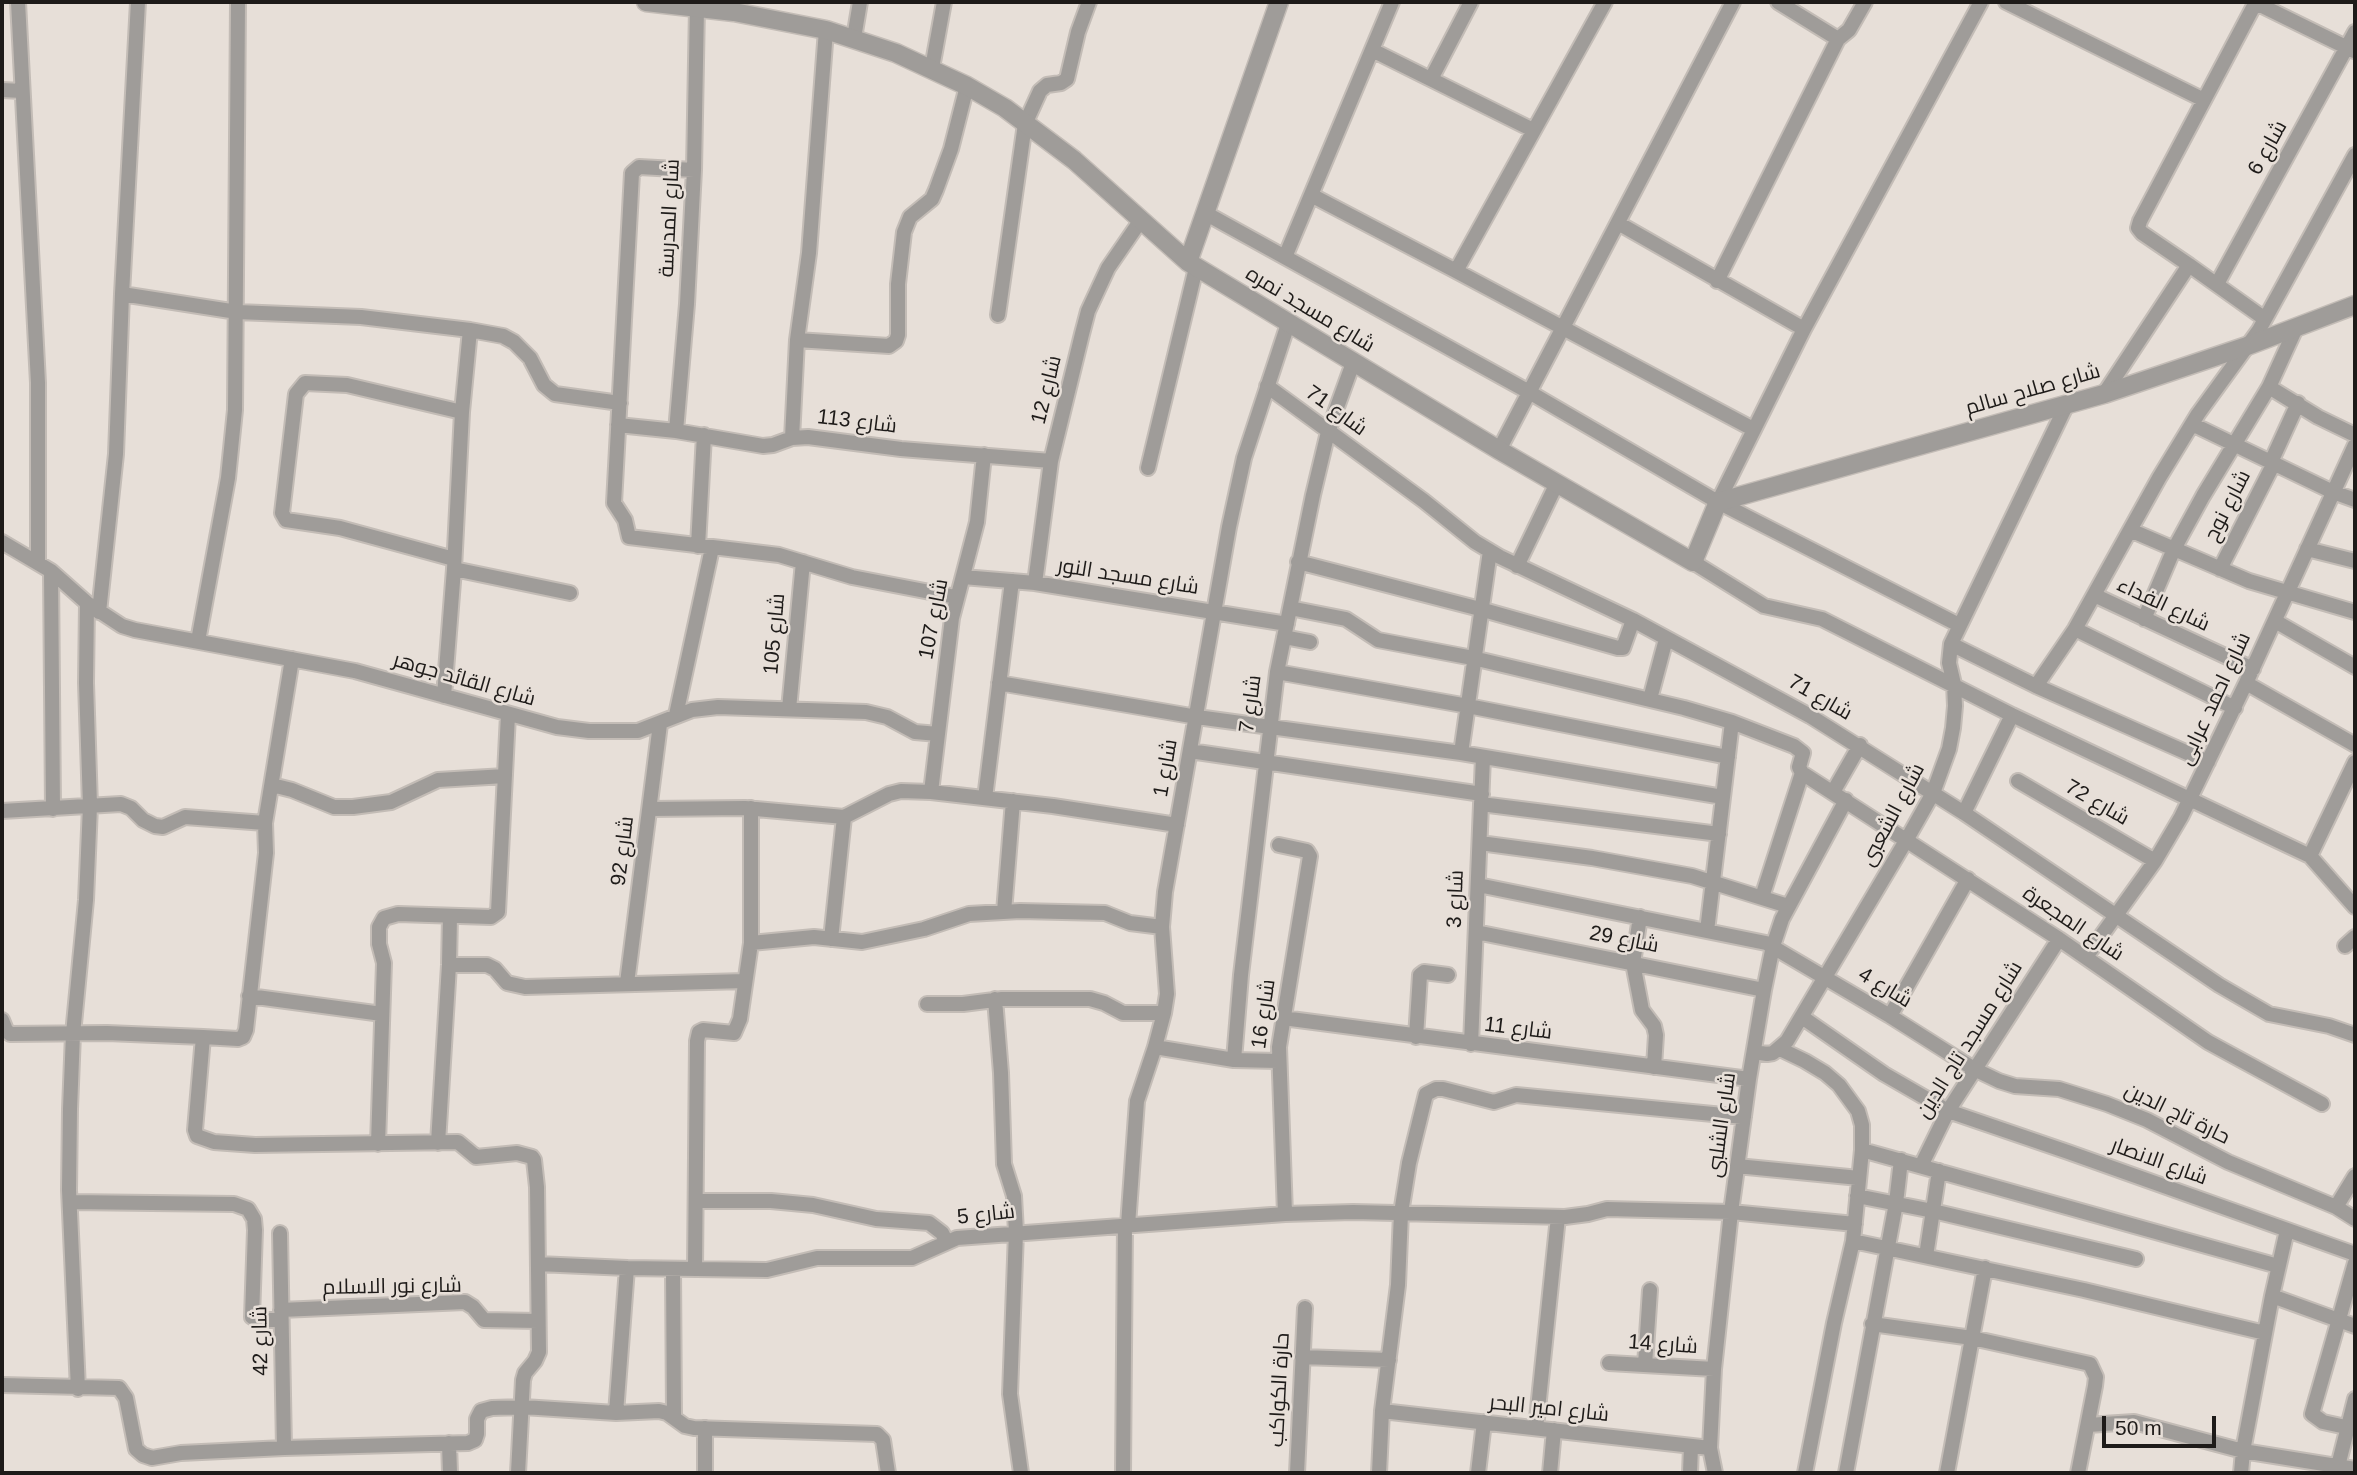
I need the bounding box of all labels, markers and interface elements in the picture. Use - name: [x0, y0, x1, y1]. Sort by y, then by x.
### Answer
- street label: شارع 6: [2243, 116, 2293, 180]
- street label: شارع المدرسة: [654, 158, 686, 278]
- street label: شارع مسجد نمره: [1241, 262, 1379, 358]
- street label: شارع 12: [1026, 353, 1068, 427]
- street label: شارع صلاح سالم: [1963, 359, 2103, 421]
- street label: شارع 71: [1300, 380, 1372, 442]
- street label: شارع 113: [816, 405, 898, 439]
- street label: شارع نوح: [2199, 466, 2257, 546]
- street label: شارع مسجد النور: [1055, 553, 1201, 601]
- street label: شارع الفداء: [2113, 573, 2213, 637]
- street label: شارع 107: [914, 577, 954, 661]
- street label: شارع 105: [759, 592, 791, 676]
- street label: شارع احمد عرابى: [2173, 629, 2257, 769]
- street label: شارع القائد جوهر: [390, 648, 538, 712]
- street label: شارع 71: [1783, 670, 1857, 726]
- street label: شارع 7: [1234, 673, 1268, 735]
- street label: شارع 1: [1149, 737, 1183, 799]
- street label: شارع الشعبى: [1855, 759, 1931, 871]
- street label: شارع 72: [2060, 775, 2134, 831]
- street label: شارع 92: [606, 815, 640, 887]
- street label: شارع 3: [1442, 869, 1470, 929]
- street label: شارع المجعرة: [2018, 881, 2128, 967]
- street label: شارع 29: [1587, 921, 1661, 959]
- street label: شارع مسجد تاج الدين: [1911, 957, 2029, 1123]
- street label: شارع 4: [1854, 962, 1916, 1014]
- street label: شارع 16: [1247, 978, 1281, 1050]
- street label: شارع 11: [1483, 1012, 1553, 1046]
- street label: شارع الشلبى: [1702, 1071, 1742, 1179]
- street label: حارة تاج الدين: [2120, 1078, 2234, 1150]
- street label: شارع الانصار: [2107, 1133, 2211, 1191]
- street label: شارع 5: [956, 1199, 1016, 1231]
- street label: شارع نور الاسلام: [322, 1273, 462, 1301]
- street label: شارع 42: [248, 1306, 274, 1376]
- street label: شارع 14: [1627, 1330, 1699, 1360]
- street label: حارة الكواكب: [1264, 1332, 1296, 1448]
- street label: شارع امير البحر: [1488, 1390, 1610, 1428]
- scale bar: [2105, 1402, 2219, 1446]
- text: 50 m: [2115, 1416, 2162, 1439]

